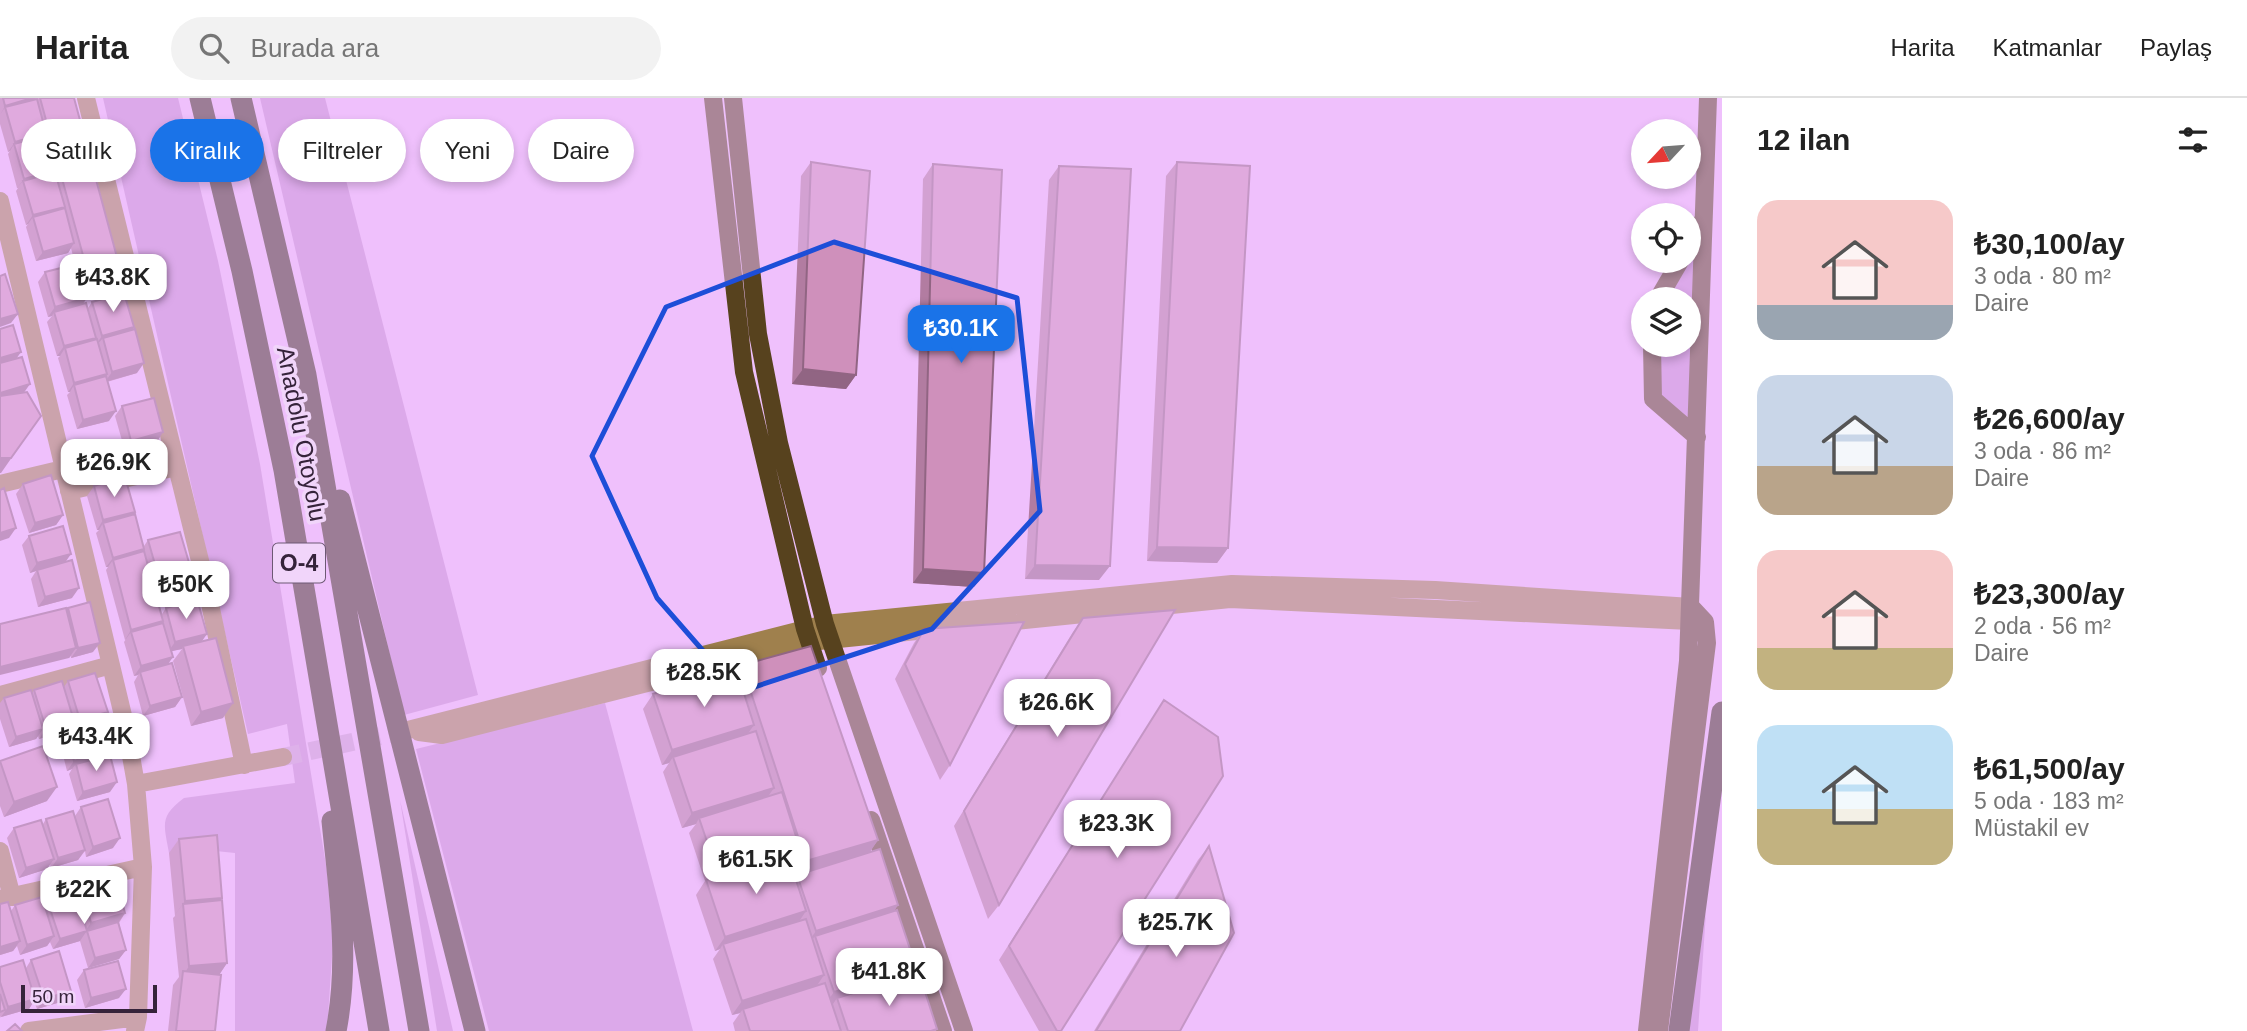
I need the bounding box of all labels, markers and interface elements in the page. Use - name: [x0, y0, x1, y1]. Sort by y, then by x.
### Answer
- search box: [171, 17, 661, 80]
- text: Harita: [35, 29, 129, 66]
- icon: search: [195, 29, 233, 67]
- text: Burada ara: [251, 33, 379, 63]
- text: Harita: [1891, 34, 1955, 61]
- text: Katmanlar: [1993, 34, 2102, 61]
- text: Paylaş: [2140, 34, 2212, 61]
- chip: Satılık: [21, 119, 136, 182]
- chip: Kiralık: [150, 119, 264, 182]
- chip: Filtreler: [278, 119, 406, 182]
- chip: Yeni: [420, 119, 514, 182]
- chip: Daire: [528, 119, 634, 182]
- north arrow: [1631, 119, 1701, 189]
- map controls: [1631, 119, 1701, 357]
- icon: filters: [2174, 121, 2212, 159]
- text: 12 ilan: [1757, 123, 1850, 156]
- button: locate: [1631, 203, 1701, 273]
- text: ₺30,100/ay: [1974, 227, 2125, 260]
- icon: home: [1813, 228, 1897, 312]
- pin: ₺43.8K: [56, 254, 170, 314]
- text: 3 oda · 80 m²: [1974, 263, 2111, 289]
- text: ₺43.8K: [76, 264, 150, 290]
- button: layers: [1631, 287, 1701, 357]
- text: Daire: [1974, 290, 2029, 316]
- pin: ₺30.1K: [904, 306, 1018, 365]
- text: ₺30.1K: [924, 315, 998, 341]
- street label: Anadolu Otoyolu: [272, 344, 332, 524]
- text: ₺26,600/ay: [1974, 402, 2125, 435]
- icon: home: [1813, 403, 1897, 487]
- text: 3 oda · 86 m²: [1974, 438, 2111, 464]
- pin: ₺26.9K: [57, 440, 171, 499]
- text: ₺26.9K: [77, 449, 151, 475]
- text: Daire: [1974, 465, 2029, 491]
- road number: O-4: [273, 544, 325, 583]
- pin: ₺50K: [145, 561, 227, 621]
- text: ₺50K: [158, 571, 214, 597]
- text: ₺23,300/ay: [1974, 577, 2125, 610]
- icon: home: [1813, 578, 1897, 662]
- text: 2 oda · 56 m²: [1974, 613, 2111, 639]
- text: Daire: [1974, 640, 2029, 666]
- pin: ₺28.5K: [647, 650, 761, 709]
- text: ₺28.5K: [667, 659, 741, 685]
- pin: ₺26.6K: [1000, 680, 1114, 739]
- text: ₺26.6K: [1020, 689, 1094, 715]
- pin: ₺43.4K: [39, 714, 153, 773]
- text: ₺43.4K: [59, 723, 133, 749]
- text: ₺61,500/ay: [1974, 752, 2125, 785]
- icon: home: [1813, 753, 1897, 837]
- text: 5 oda · 183 m²: [1974, 788, 2124, 814]
- pin: ₺23.3K: [1060, 800, 1174, 860]
- text: ₺23.3K: [1080, 810, 1154, 836]
- text: Müstakil ev: [1974, 815, 2089, 841]
- pin: ₺61.5K: [699, 836, 813, 896]
- text: ₺61.5K: [719, 846, 793, 872]
- pin: ₺22K: [43, 866, 125, 926]
- text: ₺22K: [56, 876, 112, 902]
- pin: ₺25.7K: [1119, 900, 1233, 959]
- text: ₺25.7K: [1139, 909, 1213, 935]
- pin: ₺41.8K: [832, 948, 946, 1008]
- text: ₺41.8K: [852, 958, 926, 984]
- scale bar: [21, 982, 158, 1014]
- text: 50 m: [32, 986, 74, 1007]

